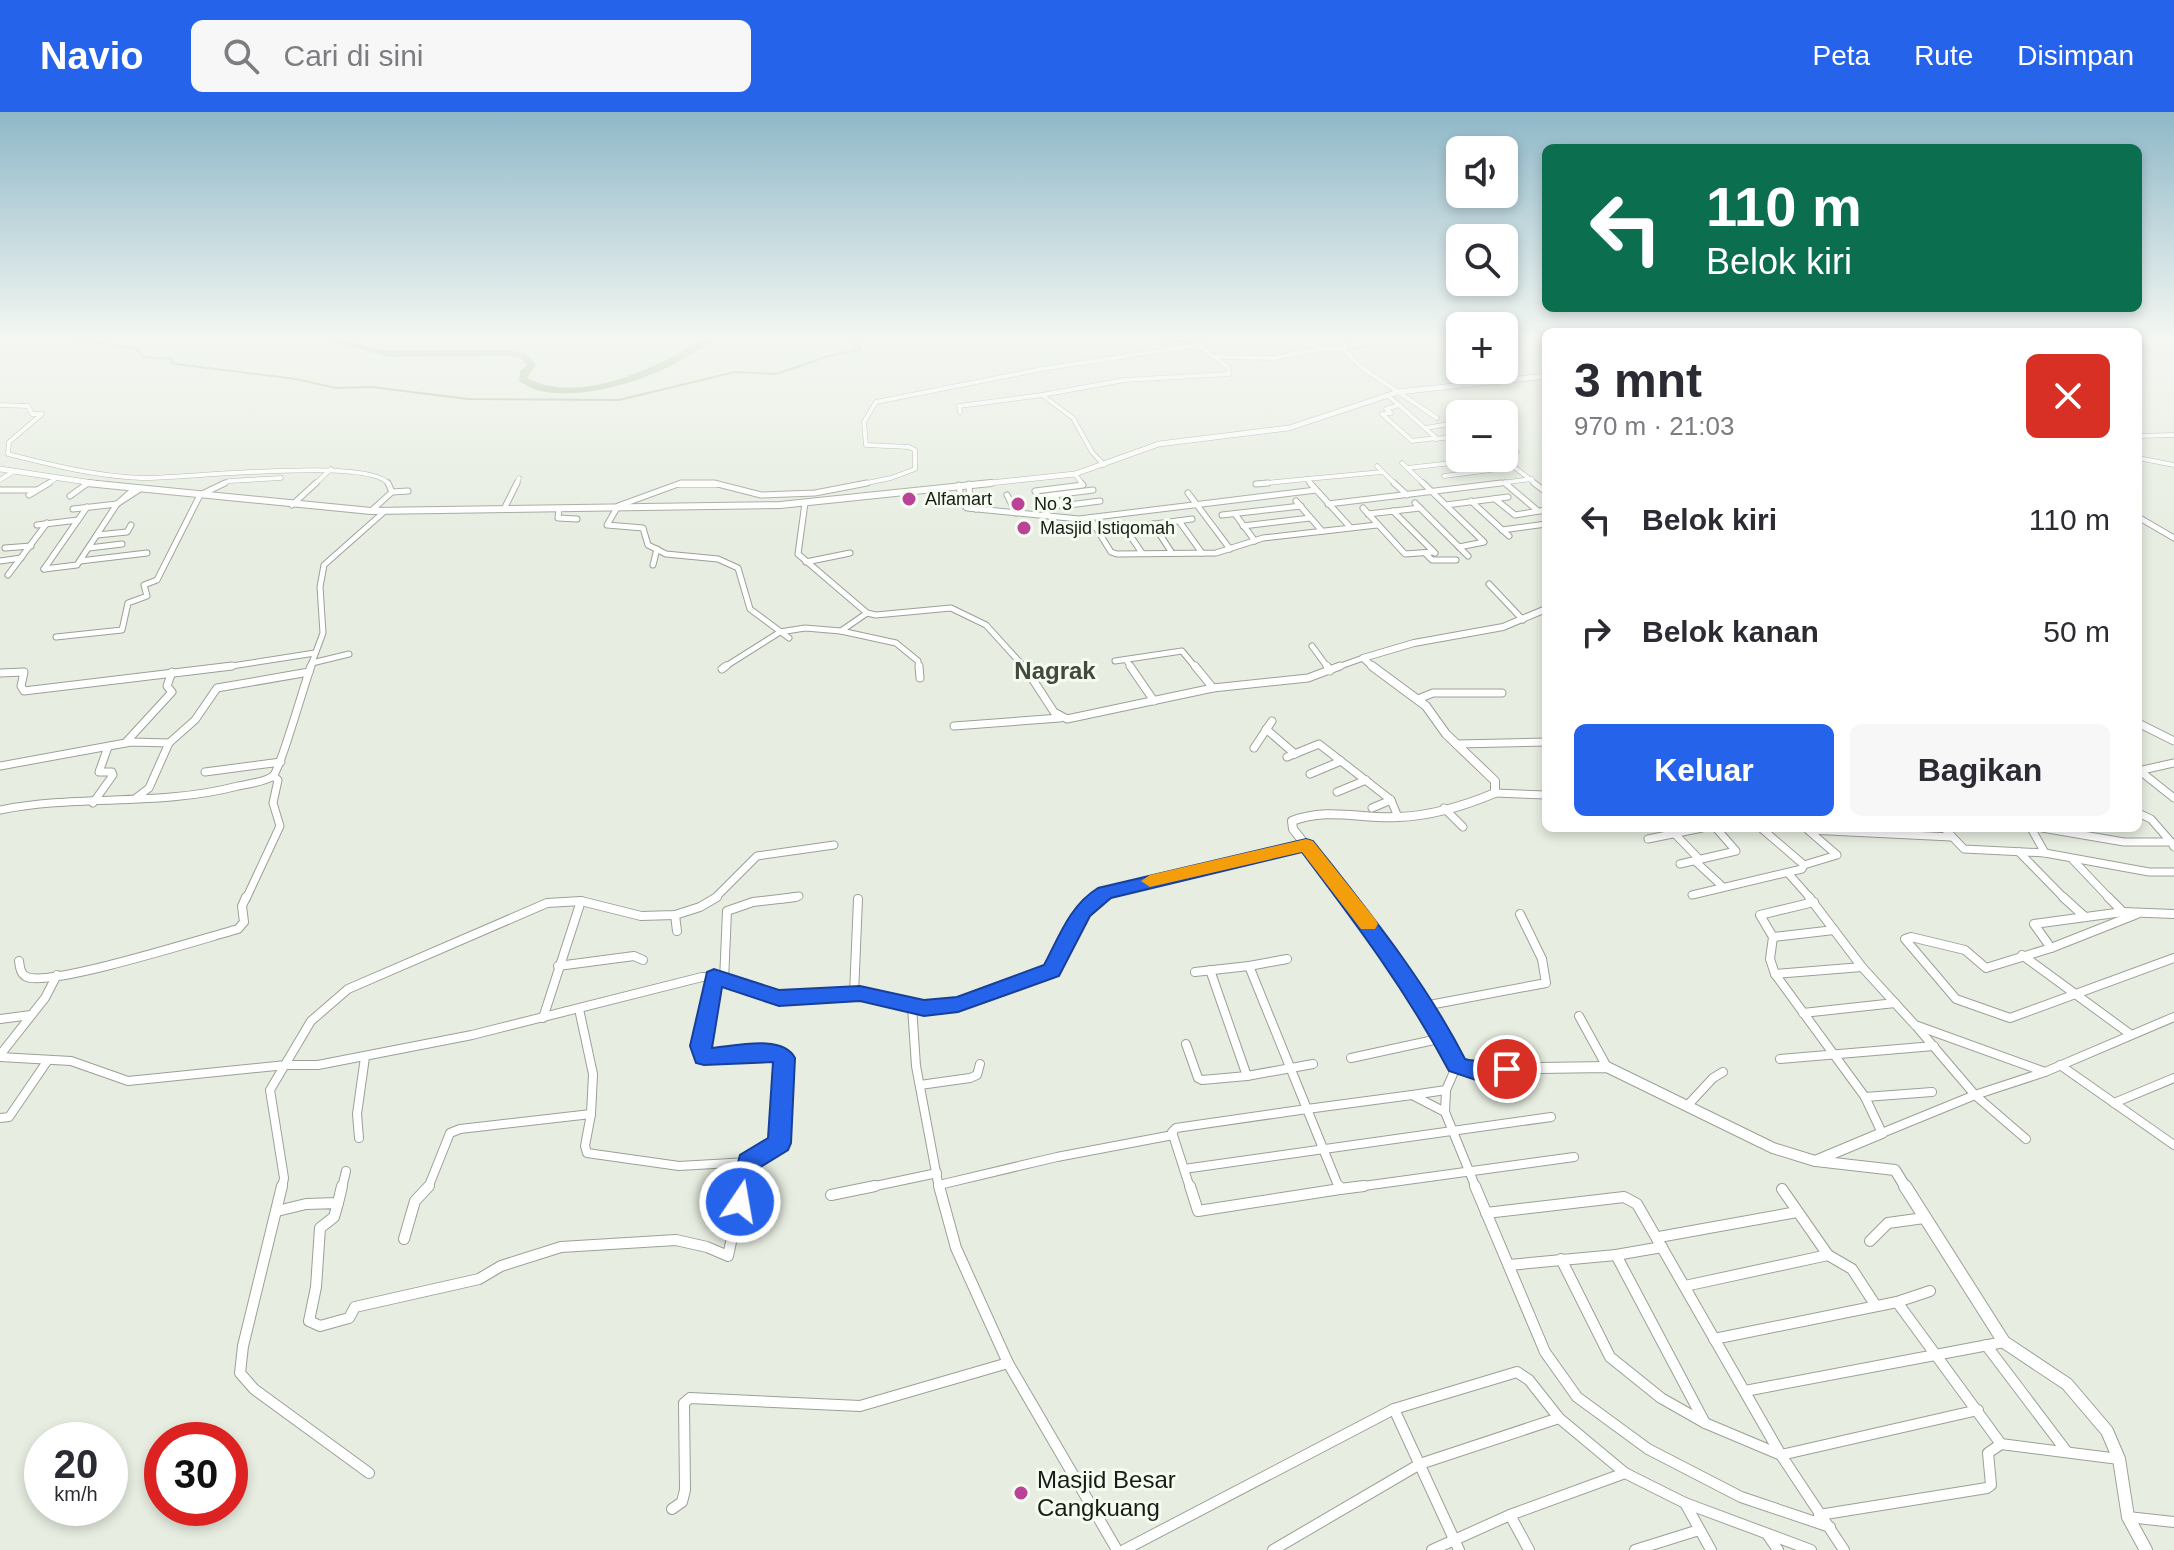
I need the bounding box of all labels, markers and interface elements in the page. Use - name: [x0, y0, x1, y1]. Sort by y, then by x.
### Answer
- search box: [191, 20, 751, 92]
- icon: search: [219, 34, 263, 78]
- text: Navio: [40, 35, 143, 77]
- text: Cari di sini: [283, 39, 424, 72]
- text: Peta: [1813, 40, 1870, 71]
- text: Rute: [1914, 40, 1973, 71]
- text: Disimpan: [2017, 40, 2134, 71]
- map controls: [1446, 136, 1518, 472]
- button: sound: [1446, 136, 1518, 208]
- text: 110 m: [1706, 175, 1862, 238]
- icon: left: [1574, 176, 1678, 280]
- button: search: [1446, 224, 1518, 296]
- text: Belok kiri: [1706, 241, 1852, 282]
- button: +: [1446, 312, 1518, 384]
- text: 3 mnt: [1574, 354, 1702, 407]
- button: close: [2026, 354, 2110, 438]
- button: −: [1446, 400, 1518, 472]
- text: 970 m · 21:03: [1574, 411, 1734, 441]
- place label: Alfamart: [925, 489, 992, 509]
- marker: Alfamart: [900, 490, 918, 508]
- place label: No 3: [1034, 494, 1072, 514]
- marker: No 3: [1009, 495, 1027, 513]
- icon: left: [1574, 498, 1618, 542]
- text: Belok kiri: [1642, 503, 1777, 536]
- text: 110 m: [2029, 503, 2110, 536]
- place label: Masjid Istiqomah: [1040, 518, 1175, 538]
- marker: Masjid Istiqomah: [1015, 519, 1033, 537]
- icon: right: [1574, 610, 1618, 654]
- text: Belok kanan: [1642, 615, 1819, 648]
- text: 50 m: [2043, 615, 2110, 648]
- district label: Nagrak: [1014, 657, 1096, 684]
- button: Keluar: [1574, 724, 1834, 816]
- button: Bagikan: [1850, 724, 2110, 816]
- pin: [1473, 1035, 1541, 1103]
- icon: arrive: [1485, 1047, 1529, 1091]
- position arrow: [698, 1160, 782, 1244]
- speed limit sign: 30: [144, 1422, 248, 1526]
- text: 20: [54, 1442, 98, 1486]
- place label: Masjid Besar Cangkuang: [1037, 1466, 1176, 1521]
- text: km/h: [54, 1483, 98, 1505]
- marker: Masjid Besar Cangkuang: [1012, 1484, 1030, 1502]

